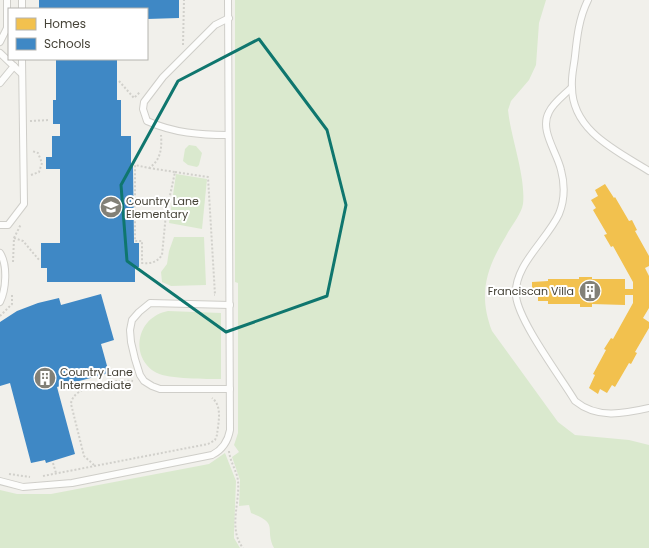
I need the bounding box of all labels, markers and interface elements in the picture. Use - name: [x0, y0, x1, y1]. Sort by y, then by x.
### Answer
- legend: [8, 8, 148, 60]
- text: Homes: [44, 15, 86, 32]
- text: Schools: [44, 35, 91, 52]
- place label: Country Lane Elementary: [126, 193, 199, 222]
- school or university icon: Country Lane Elementary: [98, 194, 124, 220]
- building icon: Franciscan Villa: [577, 278, 603, 304]
- place label: Franciscan Villa: [488, 283, 574, 299]
- place label: Country Lane Intermediate: [60, 364, 133, 393]
- building icon: Country Lane Intermediate: [32, 365, 58, 391]

